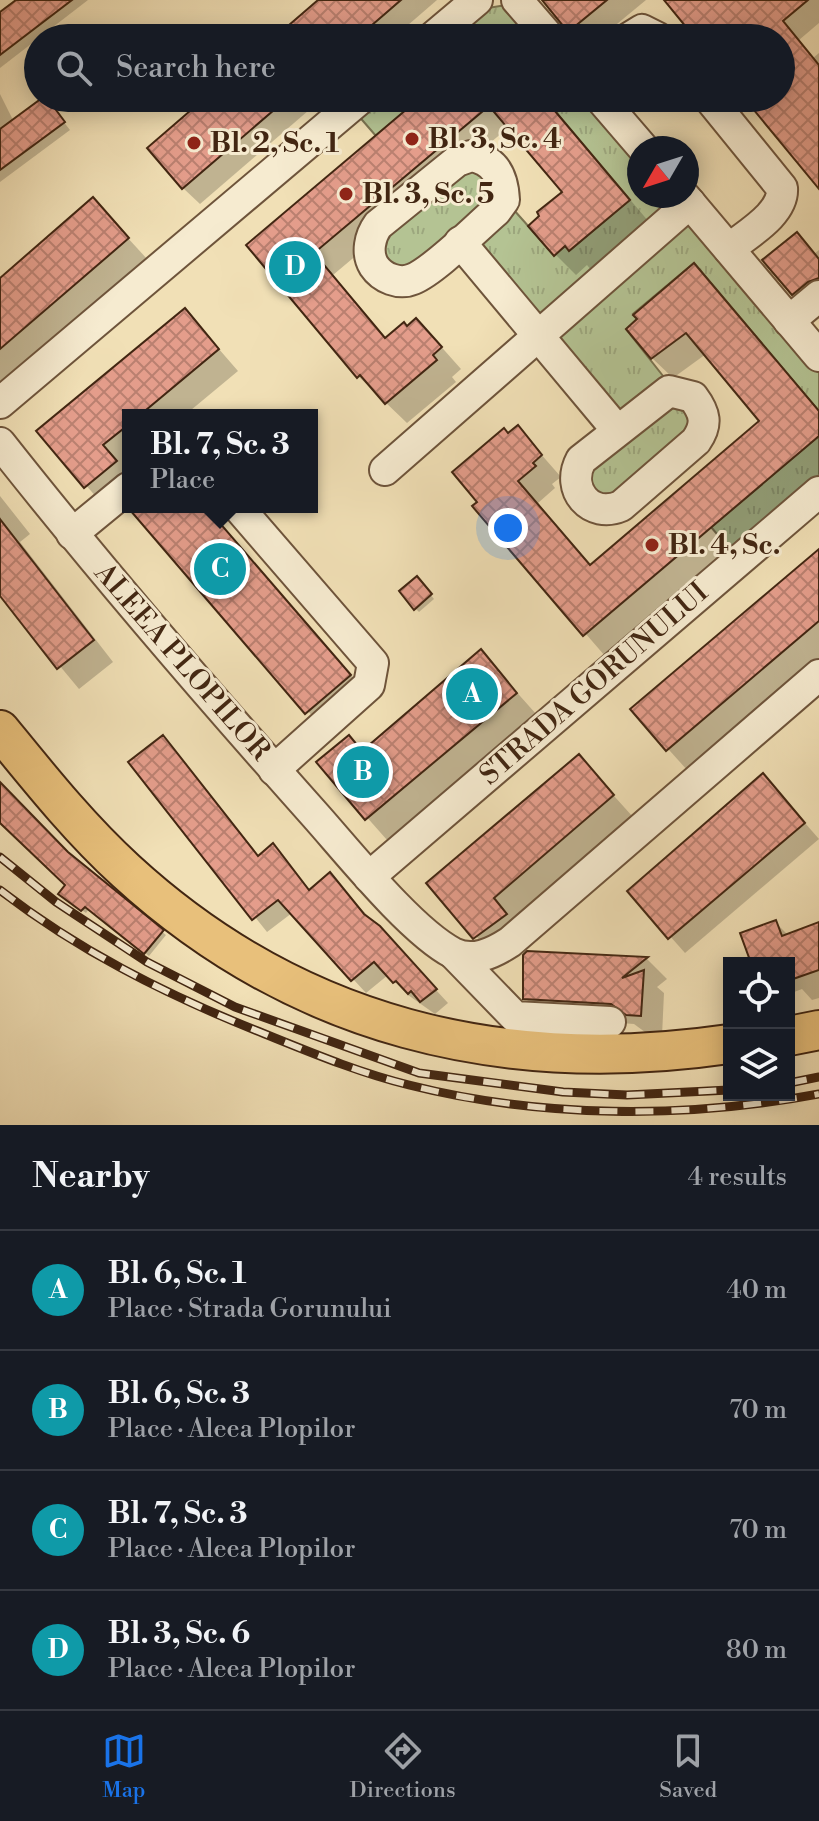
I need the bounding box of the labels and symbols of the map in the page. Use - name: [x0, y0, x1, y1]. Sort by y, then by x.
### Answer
- place label: Bl. 3, Sc. 4: [428, 122, 562, 157]
- place label: Bl. 2, Sc. 1: [210, 126, 340, 161]
- marker: Bl. 3, Sc. 4: [403, 130, 421, 148]
- marker: Bl. 2, Sc. 1: [185, 134, 203, 152]
- north arrow: [627, 136, 699, 208]
- place label: Bl. 3, Sc. 5: [362, 177, 494, 212]
- marker: Bl. 3, Sc. 5: [337, 185, 355, 203]
- pin: D: [269, 237, 321, 297]
- your location: [488, 508, 528, 548]
- place label: Bl. 4, Sc.: [668, 528, 780, 563]
- marker: Bl. 4, Sc.: [643, 536, 661, 554]
- pin: C: [194, 539, 246, 599]
- street label: ALEEA PLOPILOR: [86, 555, 278, 768]
- street label: STRADA GORUNULUI: [473, 576, 715, 792]
- pin: A: [446, 664, 498, 724]
- pin: B: [337, 742, 389, 802]

